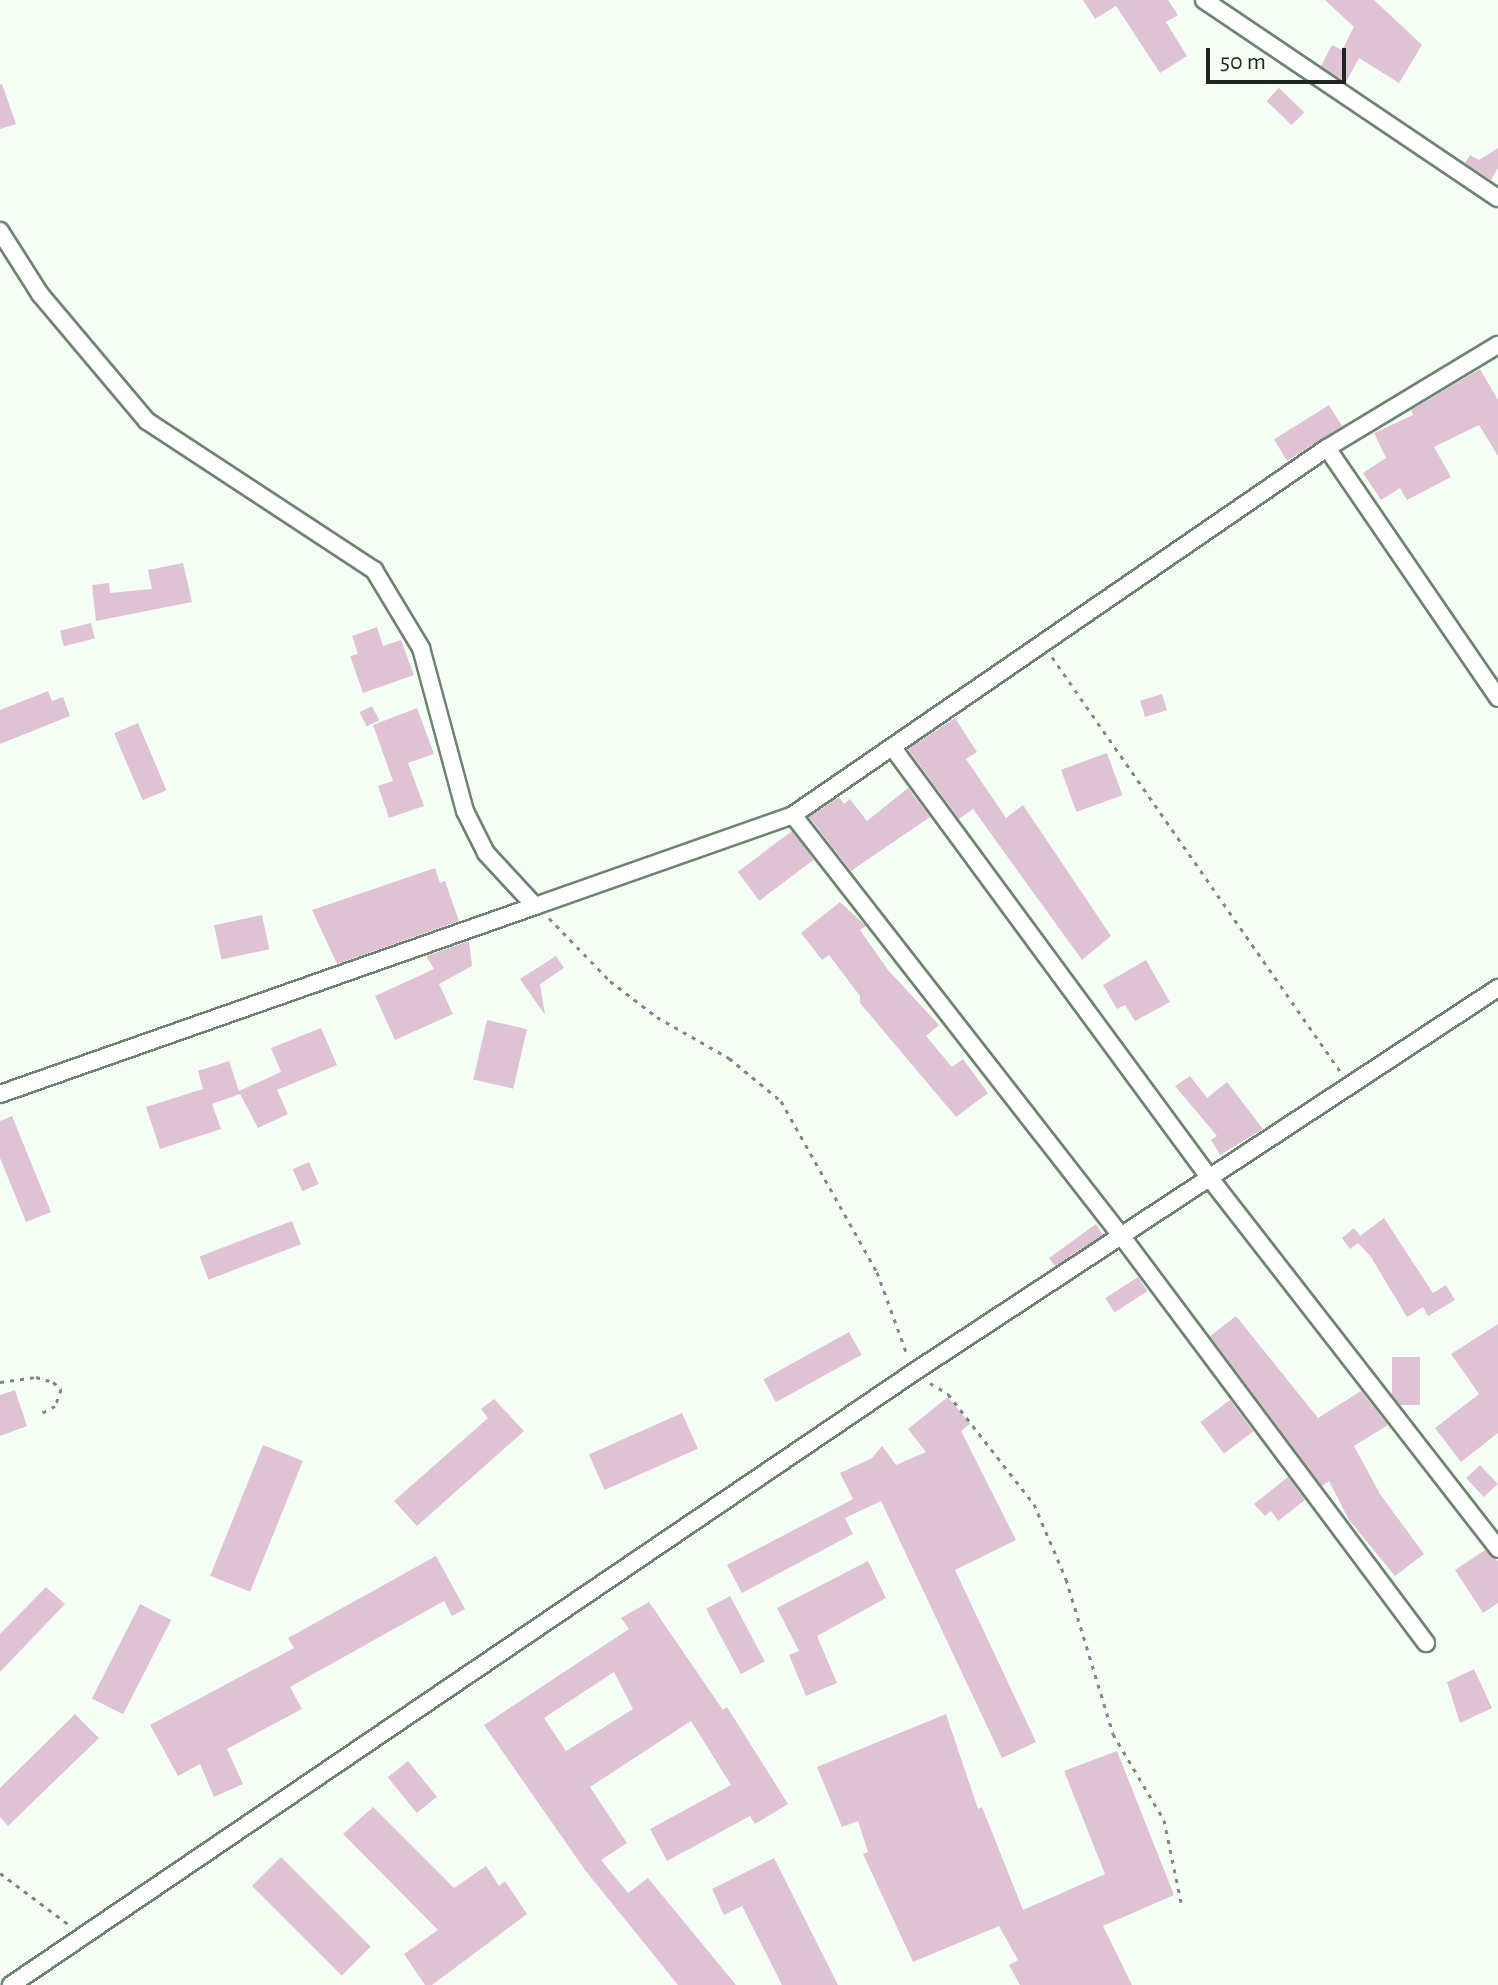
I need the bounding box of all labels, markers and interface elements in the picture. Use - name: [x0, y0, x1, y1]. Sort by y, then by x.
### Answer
- scale bar: [1210, 32, 1350, 82]
- text: 50 m: [1220, 50, 1266, 74]

